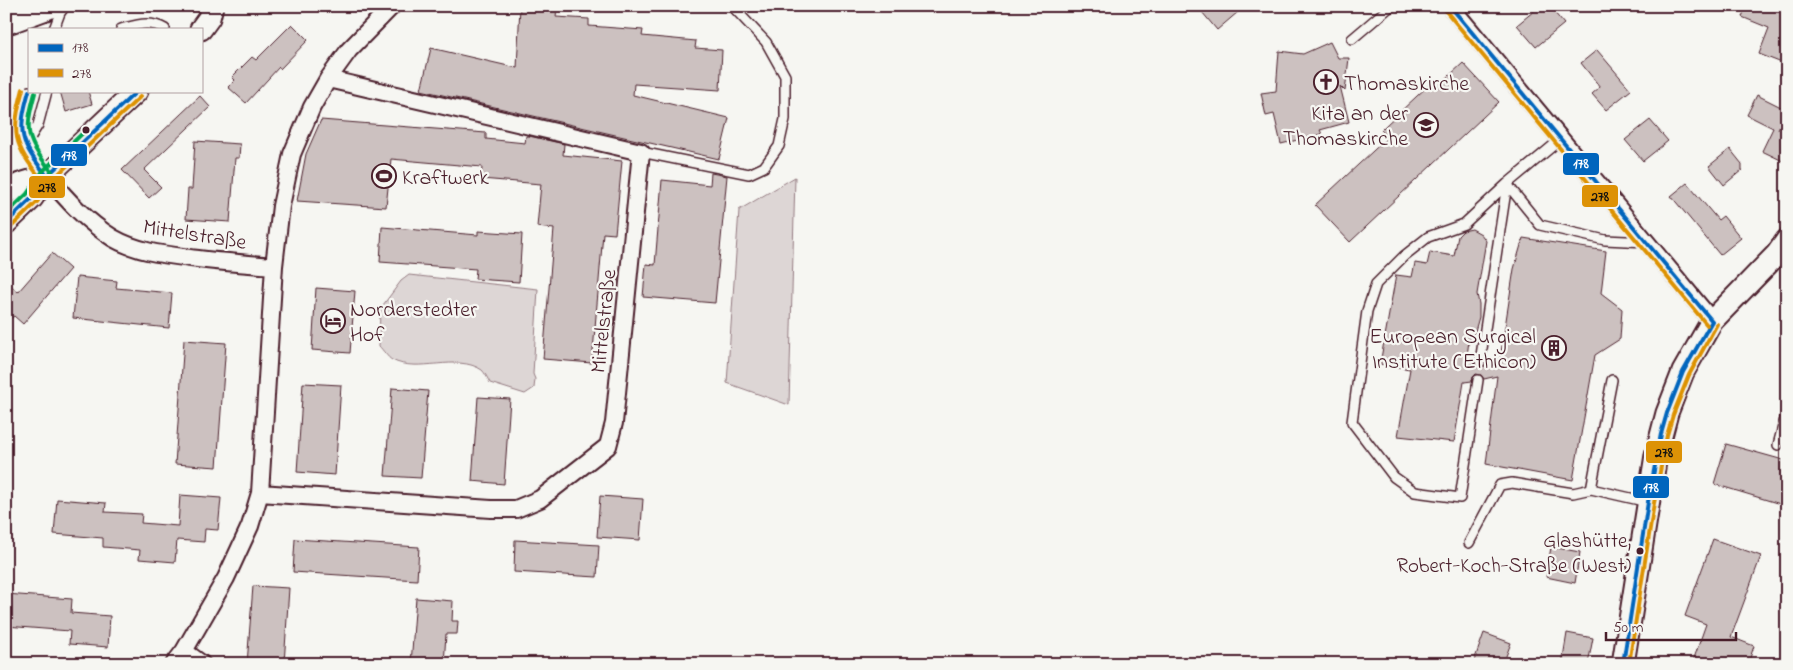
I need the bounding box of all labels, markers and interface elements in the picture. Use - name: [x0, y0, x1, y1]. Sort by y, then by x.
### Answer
- legend: [28, 28, 202, 92]
- text: 178: [72, 37, 89, 59]
- text: 278: [72, 63, 92, 85]
- church icon: Thomaskirche: [1313, 69, 1339, 95]
- place label: Thomaskirche: [1344, 69, 1469, 101]
- place label: Kita an der Thomaskirche: [1283, 99, 1408, 156]
- school or university icon: Kita an der Thomaskirche: [1413, 112, 1439, 138]
- unlabelled marker: [81, 125, 91, 135]
- line badge: 178: [50, 143, 88, 167]
- text: 178: [61, 146, 77, 167]
- line badge: 178: [1562, 152, 1600, 176]
- text: 178: [1573, 154, 1589, 175]
- sports icon: Kraftwerk: [371, 163, 397, 189]
- place label: Kraftwerk: [402, 163, 489, 195]
- line badge: 278: [28, 175, 66, 199]
- text: 278: [37, 178, 57, 199]
- line badge: 278: [1581, 184, 1619, 208]
- text: 278: [1590, 187, 1610, 208]
- street label: Mittelstraße: [141, 212, 249, 260]
- street label: Mittelstraße: [584, 268, 626, 375]
- place label: Norderstedter Hof: [350, 295, 477, 352]
- hotel icon: Norderstedter Hof: [320, 308, 346, 334]
- place label: European Surgical Institute (Ethicon): [1369, 322, 1536, 379]
- building icon: European Surgical Institute (Ethicon): [1541, 335, 1567, 361]
- line badge: 278: [1645, 440, 1683, 464]
- text: 278: [1654, 443, 1674, 464]
- line badge: 178: [1632, 475, 1670, 499]
- text: 178: [1643, 478, 1659, 499]
- place label: Glashütte, Robert-Koch-Straße (West): [1396, 527, 1631, 582]
- marker: Glashütte, Robert-Koch-Straße (West): [1635, 546, 1645, 556]
- scale bar: [1606, 610, 1736, 642]
- text: 50 m: [1613, 617, 1644, 639]

